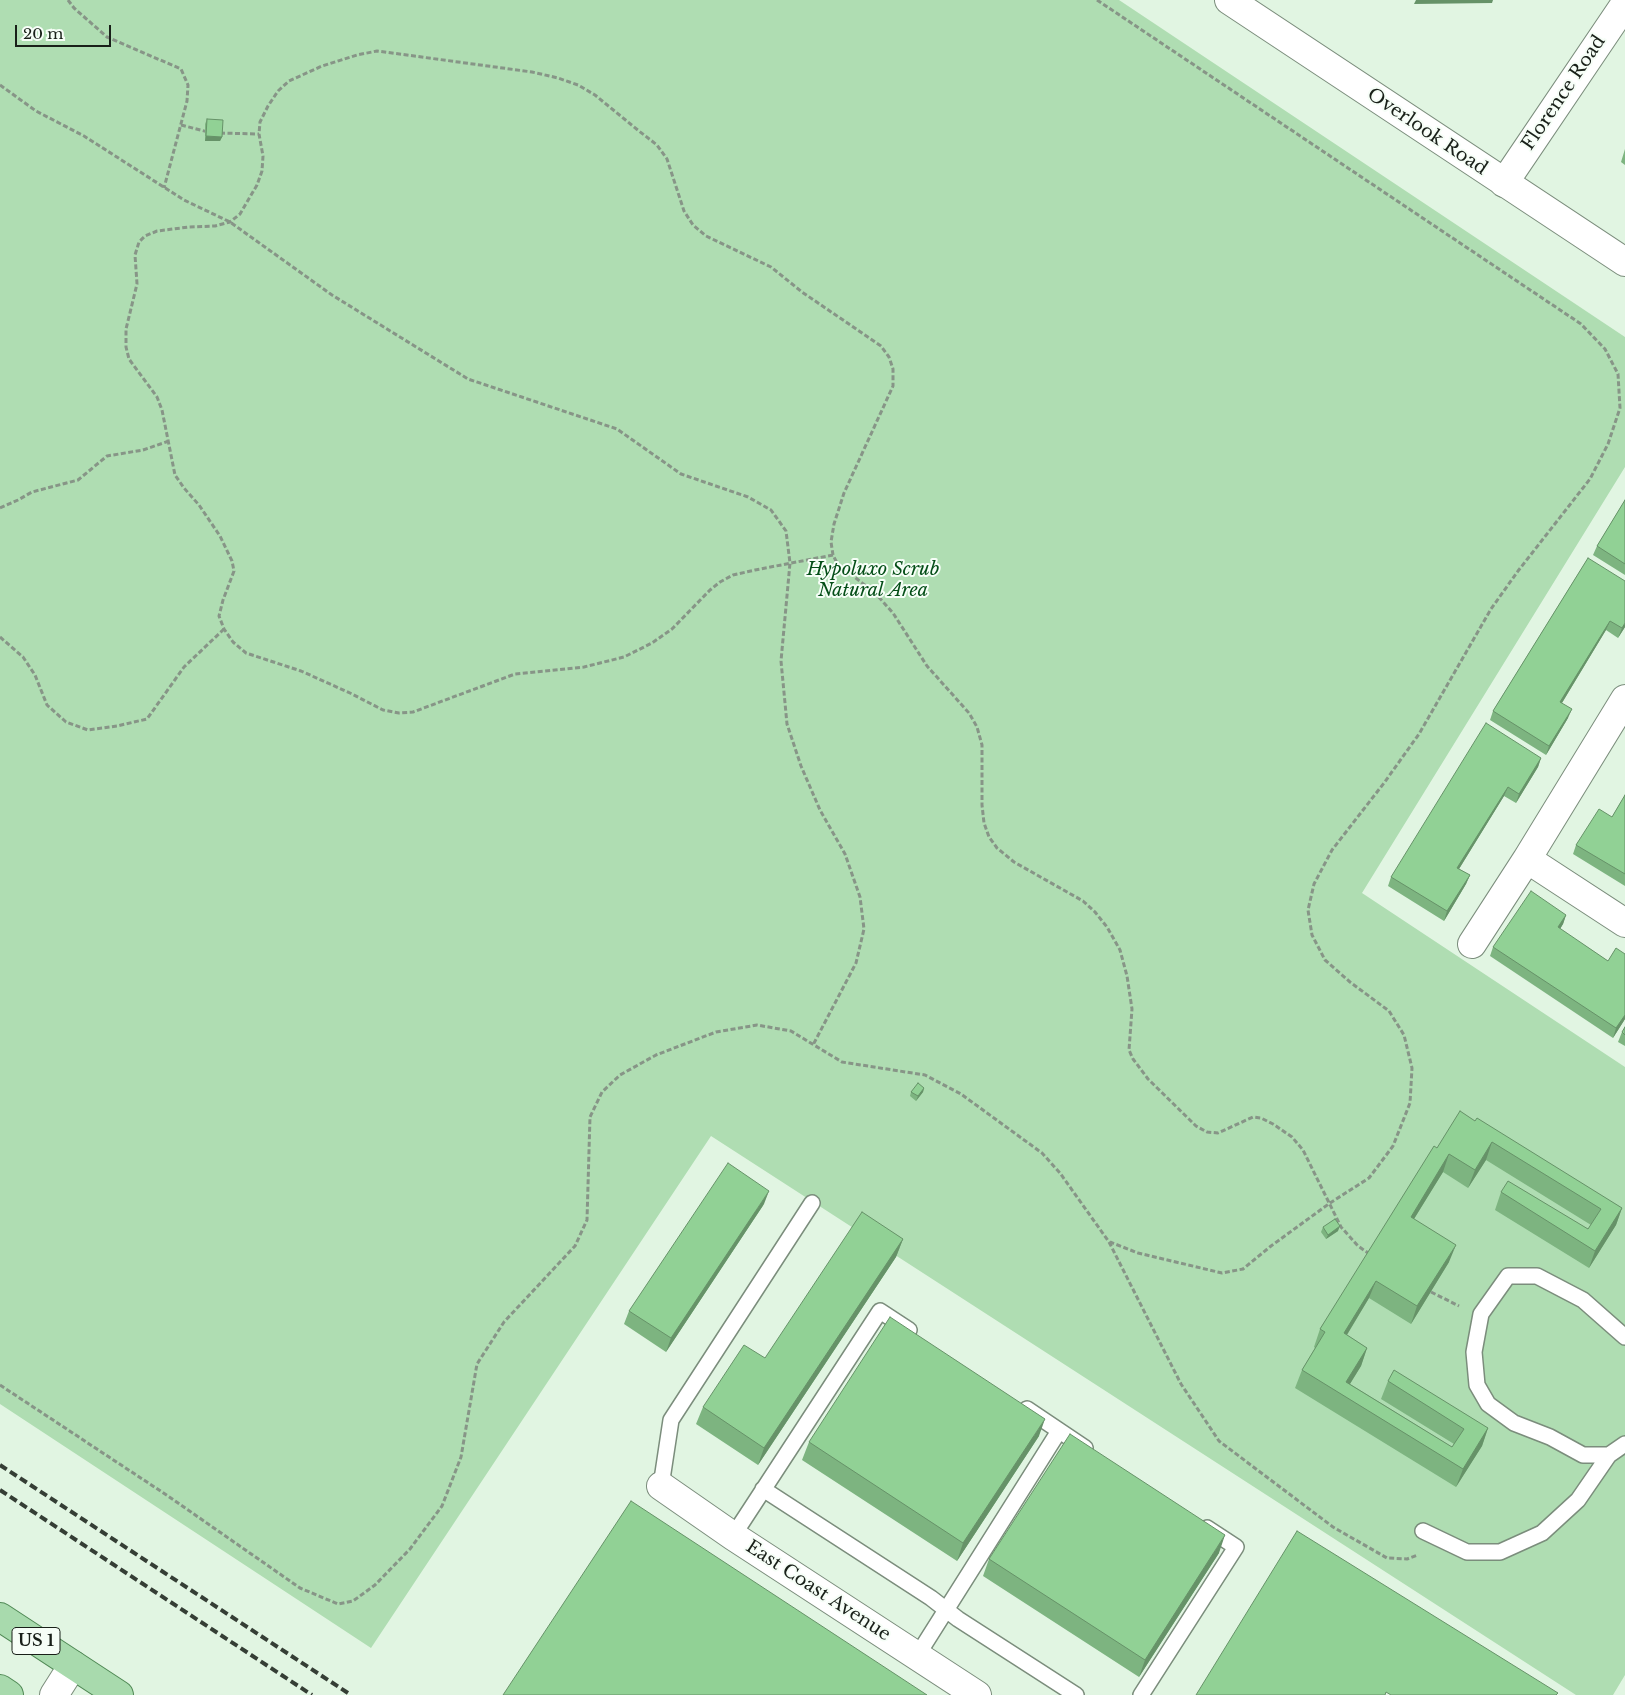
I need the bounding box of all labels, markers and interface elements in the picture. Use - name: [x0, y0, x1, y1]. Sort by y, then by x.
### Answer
- scale bar: [18, 15, 114, 47]
- text: 20 m: [23, 24, 63, 43]
- street label: Florence Road: [1518, 31, 1610, 155]
- street label: Overlook Road: [1363, 84, 1491, 180]
- park label: Hypoluxo Scrub Natural Area: [807, 559, 939, 602]
- street label: East Coast Avenue: [742, 1536, 894, 1646]
- road number: US 1: [12, 1628, 60, 1654]

